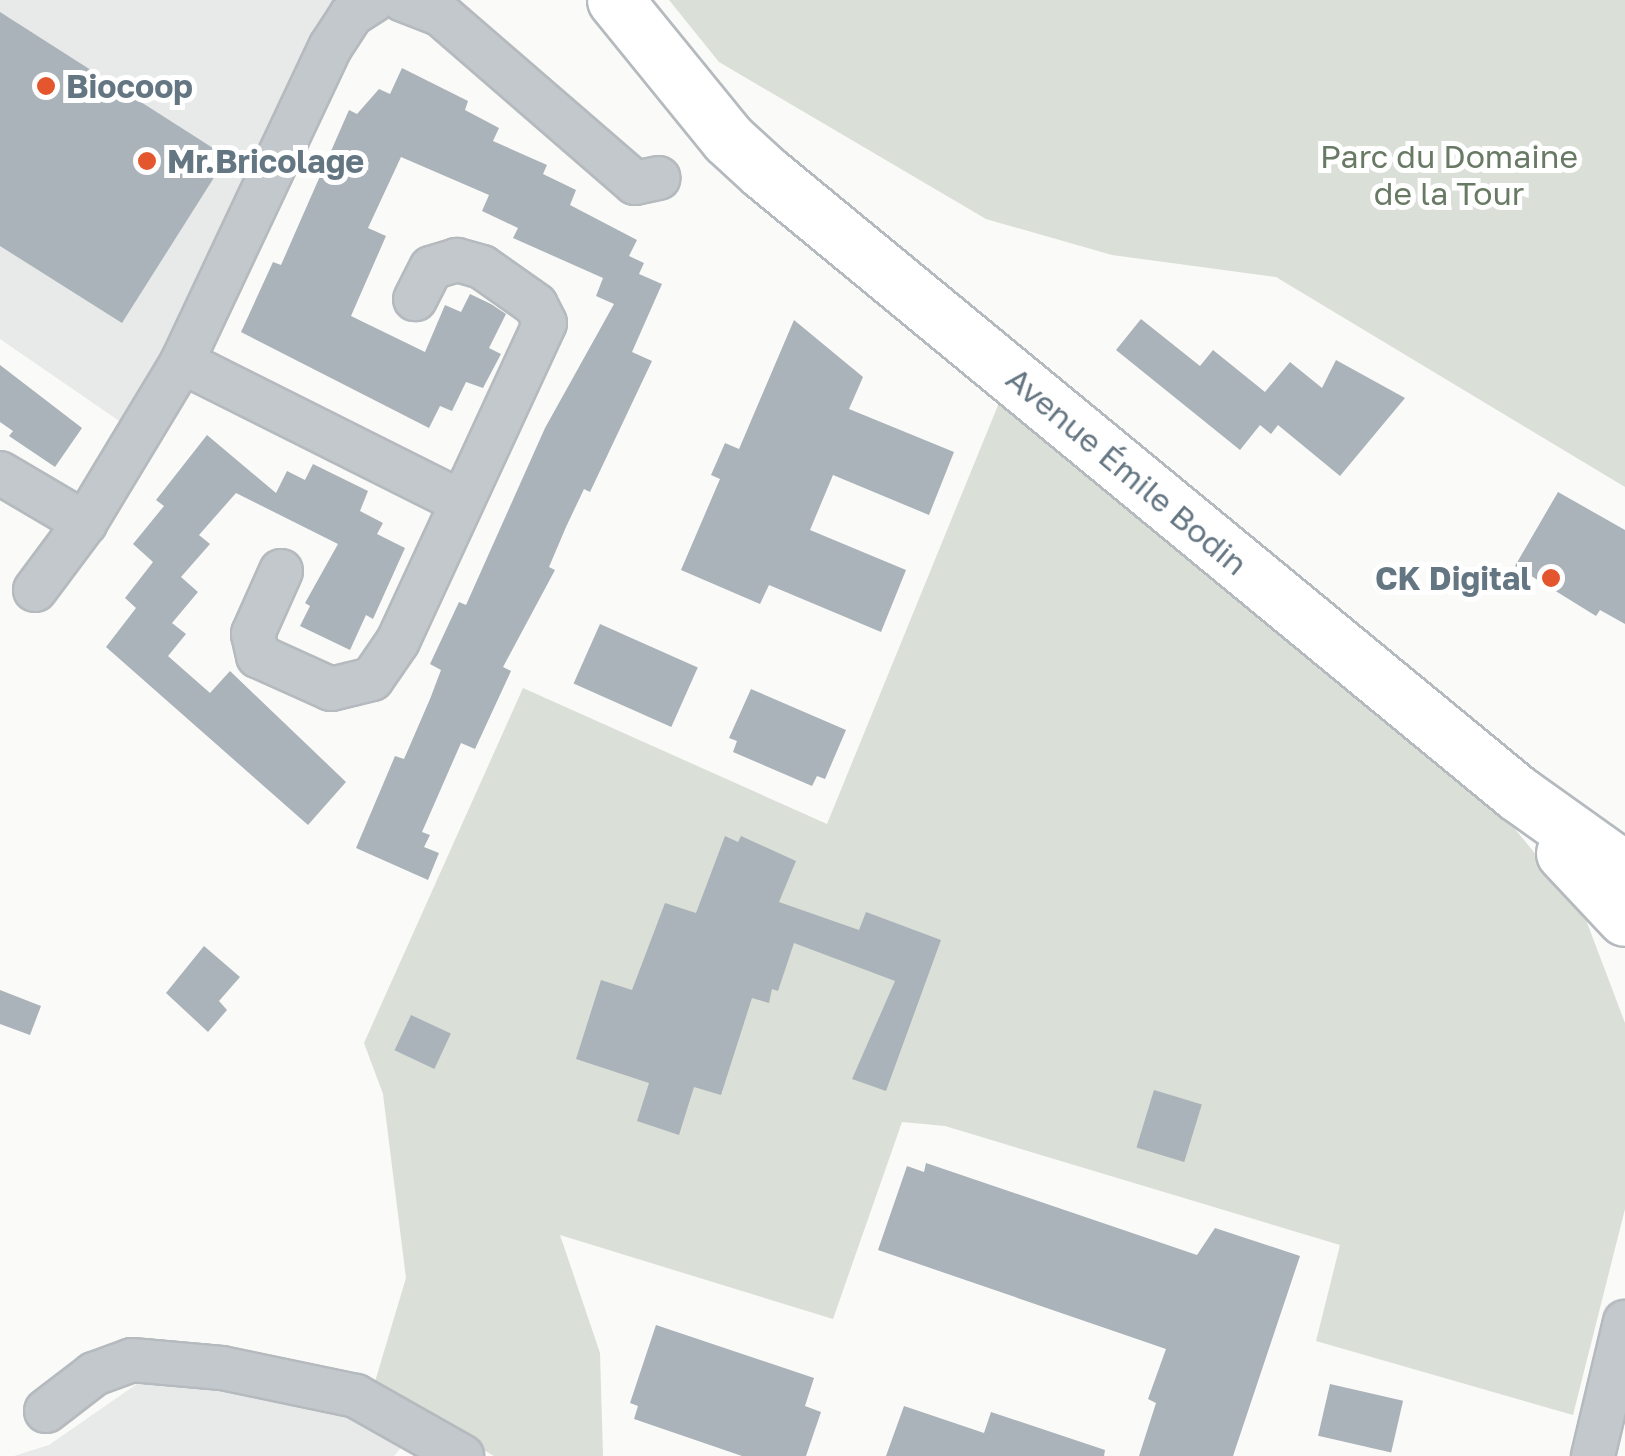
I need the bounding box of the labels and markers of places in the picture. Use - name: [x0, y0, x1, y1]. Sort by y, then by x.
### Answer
- place label: Biocoop: [66, 67, 193, 105]
- marker: Biocoop: [35, 75, 57, 97]
- place label: Mr.Bricolage: [167, 142, 364, 180]
- marker: Mr.Bricolage: [136, 150, 158, 172]
- place label: CK Digital: [1375, 559, 1531, 597]
- marker: CK Digital: [1540, 567, 1562, 589]

